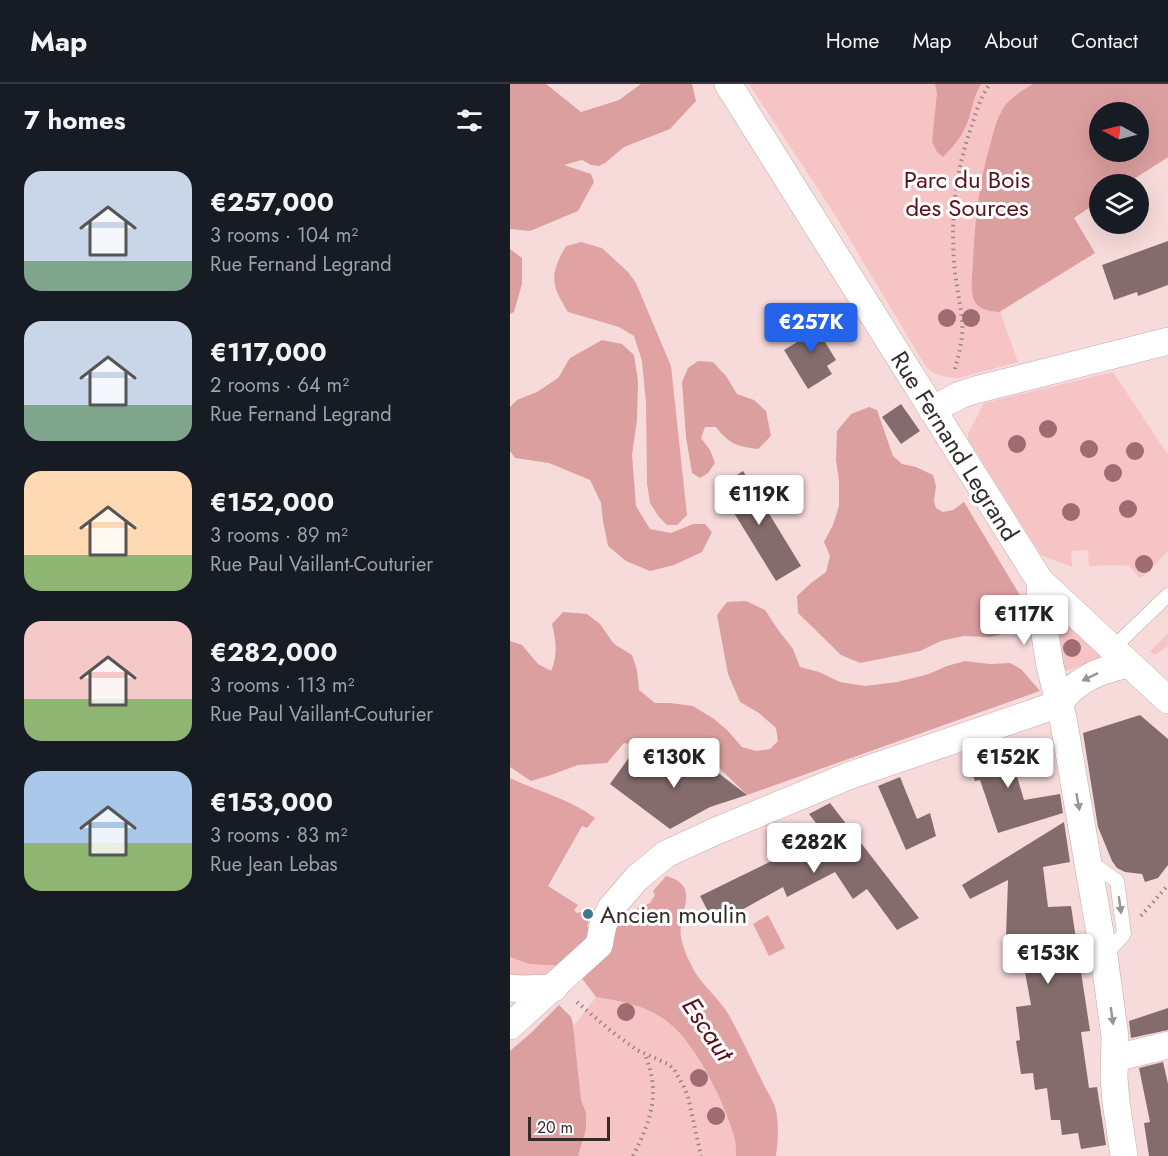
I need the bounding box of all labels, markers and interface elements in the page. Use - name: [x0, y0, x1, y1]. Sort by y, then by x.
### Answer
- text: Map: [30, 21, 87, 62]
- text: Home: [826, 26, 879, 56]
- text: Map: [912, 26, 952, 56]
- text: About: [985, 26, 1038, 56]
- text: Contact: [1071, 26, 1138, 56]
- text: 7 homes: [24, 101, 126, 139]
- north arrow: [1089, 102, 1149, 162]
- map controls: [1089, 102, 1149, 234]
- icon: filters: [453, 104, 486, 137]
- park label: Parc du Bois des Sources: [904, 162, 1030, 225]
- button: layers: [1089, 174, 1149, 234]
- text: €257,000: [210, 183, 334, 221]
- icon: home: [72, 195, 144, 267]
- text: 3 rooms · 104 m²: [210, 221, 358, 250]
- text: Rue Fernand Legrand: [210, 250, 392, 279]
- pin: €257K: [769, 303, 853, 354]
- text: €257K: [778, 308, 844, 337]
- text: €117,000: [210, 333, 327, 371]
- street label: Rue Fernand Legrand: [882, 344, 1028, 548]
- icon: home: [72, 345, 144, 417]
- text: 2 rooms · 64 m²: [210, 371, 349, 400]
- text: Rue Fernand Legrand: [210, 400, 392, 429]
- pin: €119K: [717, 475, 801, 526]
- text: €119K: [729, 480, 789, 509]
- text: €152,000: [210, 483, 334, 521]
- icon: home: [72, 495, 144, 567]
- text: 3 rooms · 89 m²: [210, 521, 348, 550]
- text: Rue Paul Vaillant-Couturier: [210, 550, 433, 579]
- pin: €117K: [982, 595, 1066, 646]
- text: €117K: [994, 600, 1054, 629]
- text: €282,000: [210, 633, 338, 671]
- icon: home: [72, 645, 144, 717]
- text: 3 rooms · 113 m²: [210, 671, 354, 700]
- one-way arrow: [1081, 672, 1098, 682]
- text: Rue Paul Vaillant-Couturier: [210, 700, 433, 729]
- pin: €130K: [632, 738, 716, 789]
- pin: €152K: [966, 738, 1050, 789]
- text: €130K: [643, 743, 705, 772]
- text: €152K: [976, 743, 1040, 772]
- text: €153,000: [210, 783, 333, 821]
- one-way arrow: [1074, 793, 1083, 812]
- icon: home: [72, 795, 144, 867]
- text: 3 rooms · 83 m²: [210, 821, 347, 850]
- pin: €282K: [772, 823, 856, 874]
- text: €282K: [781, 828, 847, 857]
- text: Rue Jean Lebas: [210, 850, 338, 879]
- one-way arrow: [1115, 896, 1124, 915]
- place label: Ancien moulin: [600, 897, 747, 932]
- marker: Ancien moulin: [581, 907, 595, 921]
- pin: €153K: [1006, 934, 1090, 985]
- text: €153K: [1017, 939, 1079, 968]
- water label: Escaut: [673, 989, 744, 1070]
- one-way arrow: [1107, 1006, 1116, 1025]
- scale bar: [528, 1114, 610, 1142]
- text: 20 m: [537, 1116, 573, 1139]

